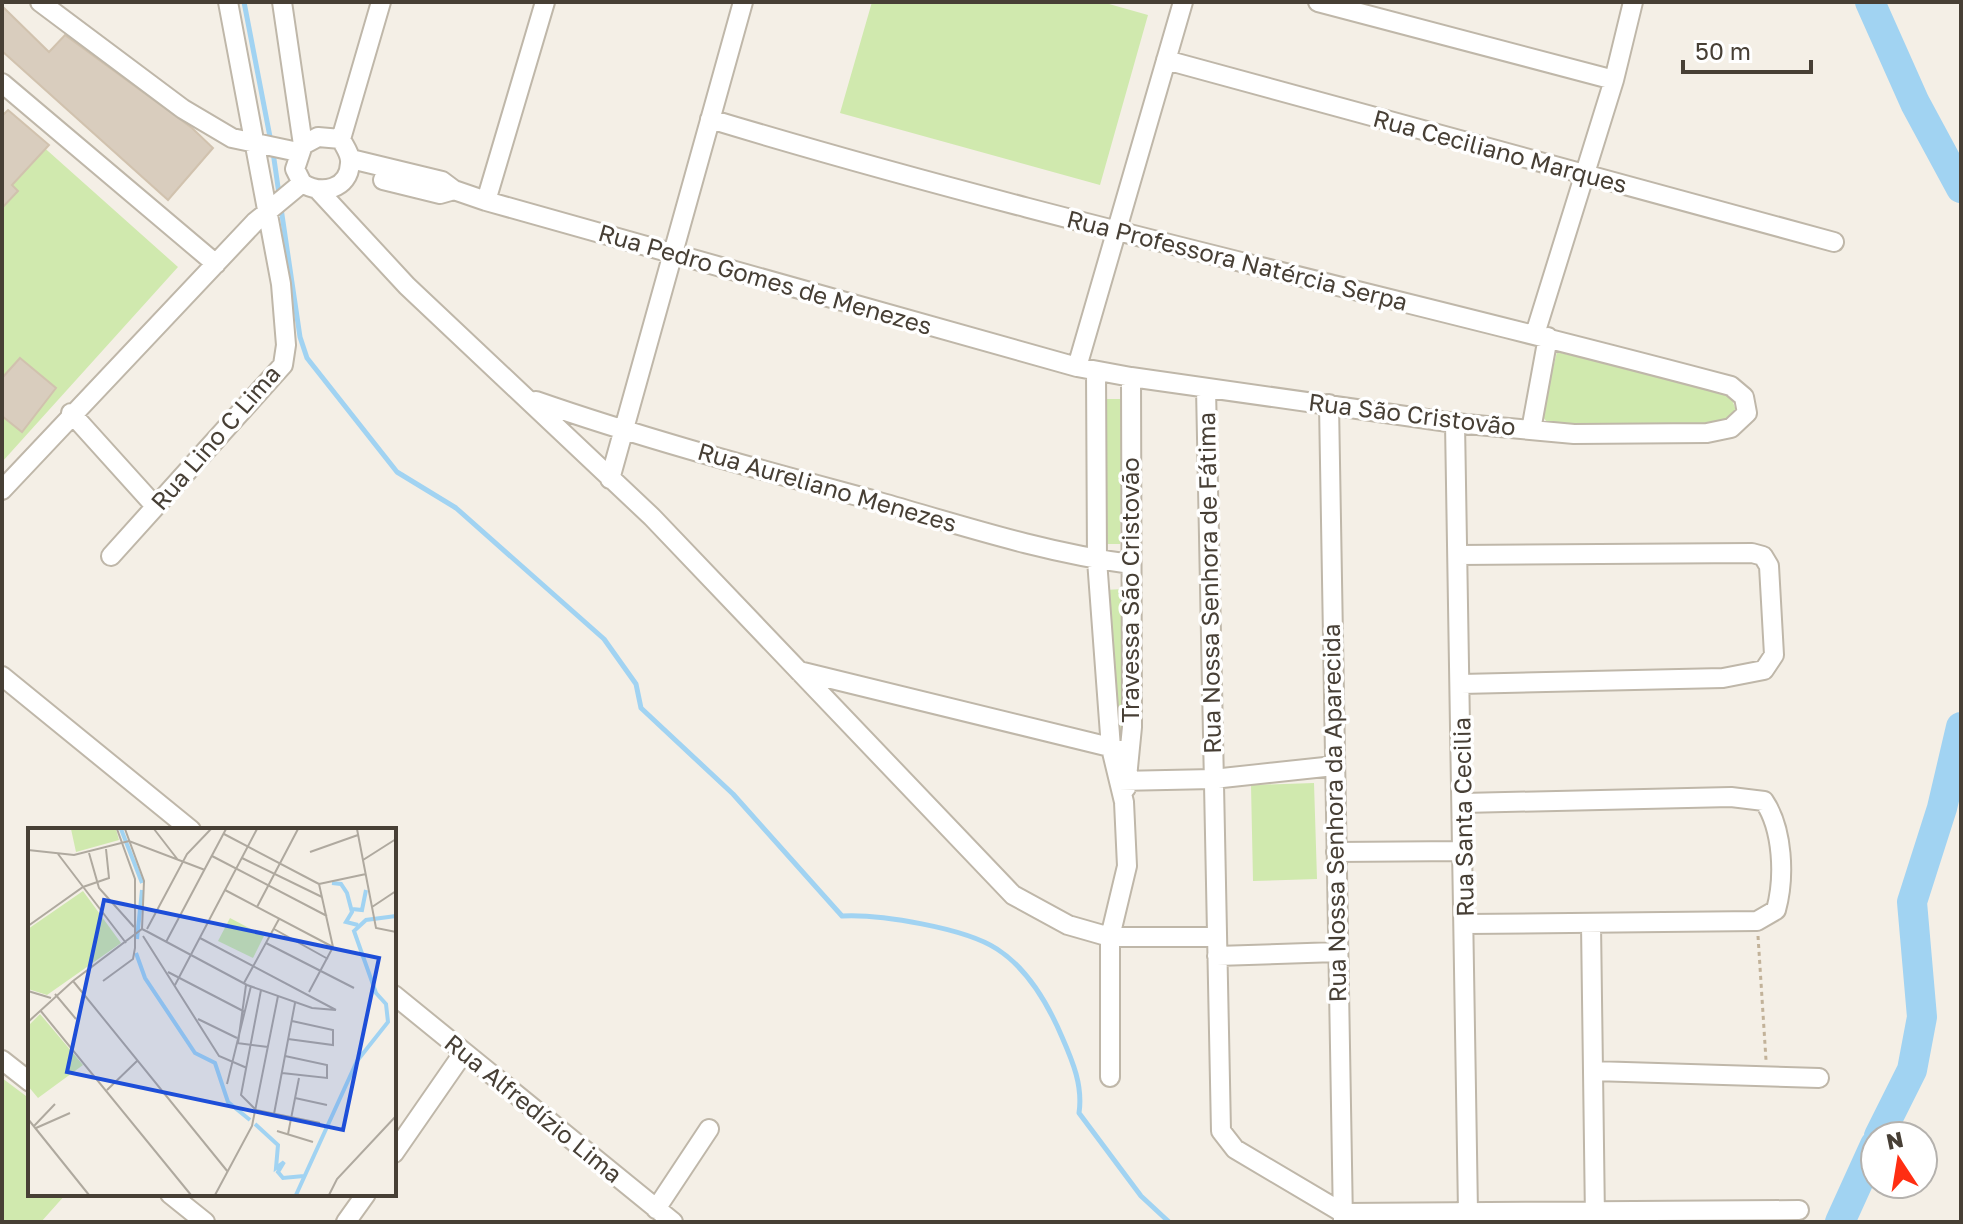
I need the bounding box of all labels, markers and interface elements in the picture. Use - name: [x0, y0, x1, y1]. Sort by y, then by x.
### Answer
- scale bar: [1683, 24, 1811, 74]
- text: 50 m: [1695, 36, 1751, 65]
- street label: Rua Ceciliano Marques: [1370, 103, 1631, 198]
- street label: Rua Professora Natércia Serpa: [1064, 203, 1411, 316]
- street label: Rua Pedro Gomes de Menezes: [595, 217, 936, 340]
- street label: Rua Lino C Lima: [144, 359, 286, 515]
- street label: Rua São Cristovão: [1307, 386, 1517, 441]
- street label: Rua Nossa Senhora de Fátima: [1191, 412, 1226, 754]
- street label: Rua Aureliano Menezes: [695, 436, 960, 537]
- street label: Travessa São Cristovão: [1115, 457, 1144, 723]
- street label: Rua Nossa Senhora da Aparecida: [1316, 623, 1351, 1003]
- street label: Rua Santa Cecilia: [1446, 717, 1479, 917]
- inset map: [28, 828, 396, 1196]
- street label: Rua Alfredízio Lima: [439, 1027, 628, 1188]
- north arrow: [1859, 1120, 1939, 1200]
- text: N: [1884, 1125, 1906, 1155]

